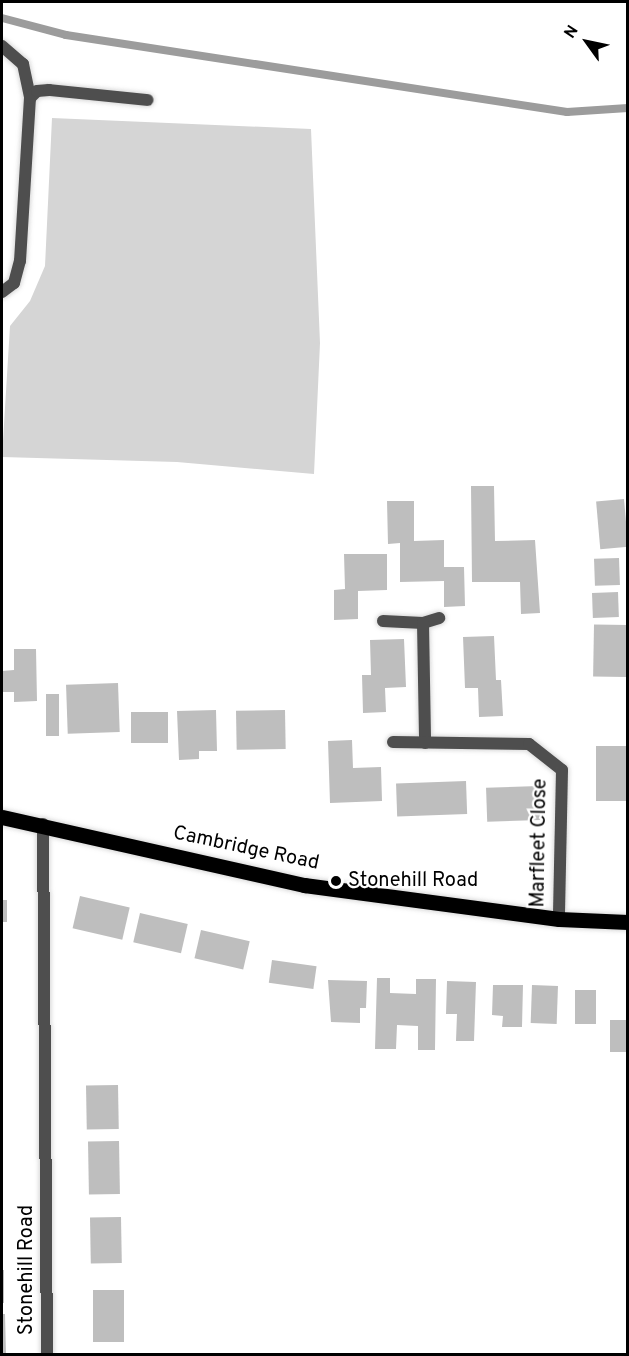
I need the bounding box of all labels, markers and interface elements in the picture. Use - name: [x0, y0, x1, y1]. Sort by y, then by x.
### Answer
- north arrow: [557, 12, 617, 72]
- text: N: [560, 22, 583, 42]
- street label: Marfleet Close: [527, 778, 553, 908]
- street label: Cambridge Road: [171, 822, 321, 876]
- place label: Stonehill Road: [348, 869, 478, 893]
- marker: Stonehill Road: [329, 874, 343, 888]
- street label: Stonehill Road: [15, 1205, 39, 1335]

